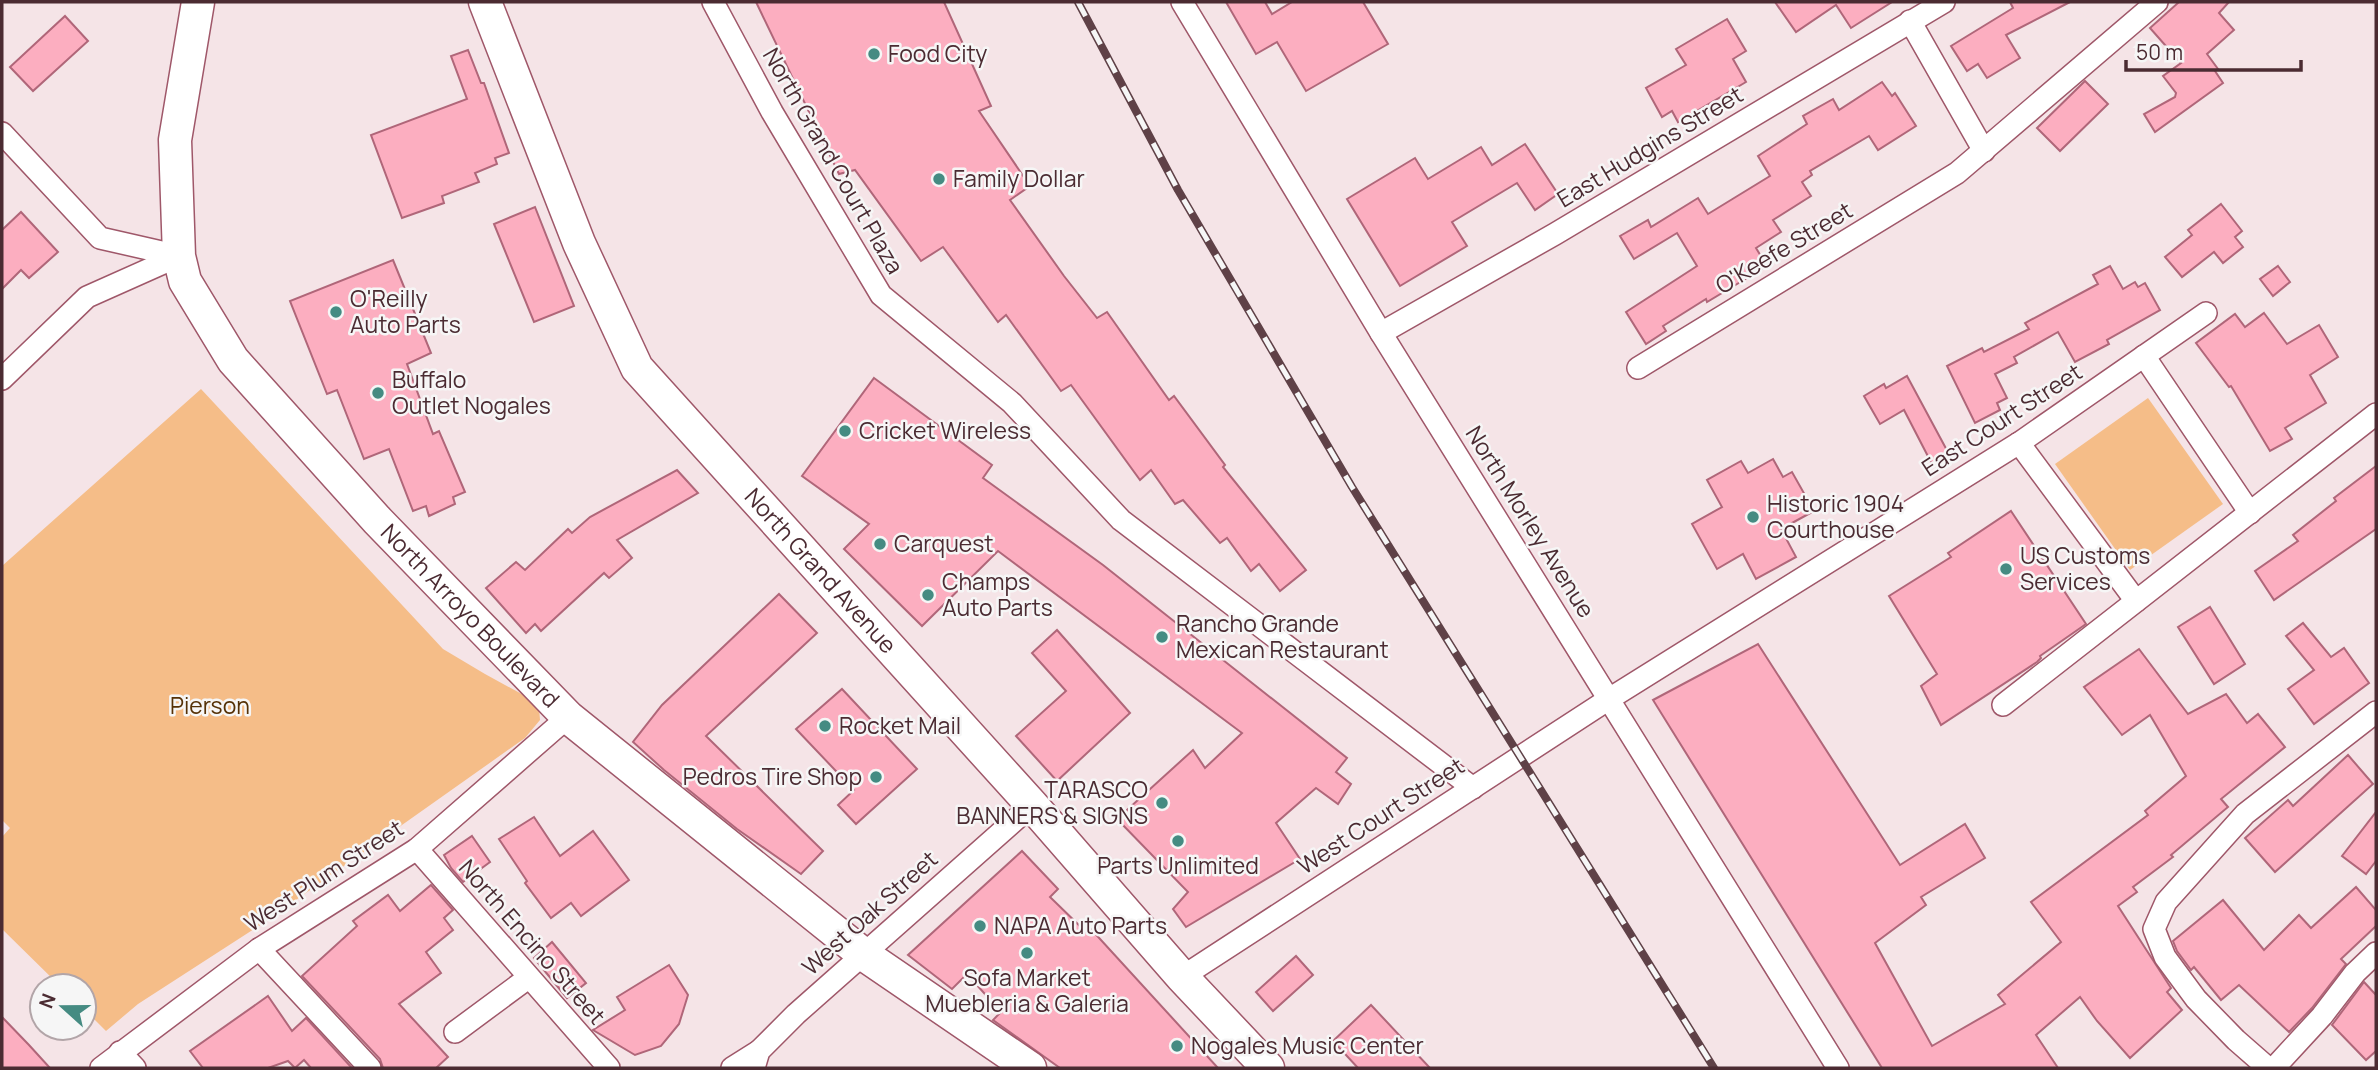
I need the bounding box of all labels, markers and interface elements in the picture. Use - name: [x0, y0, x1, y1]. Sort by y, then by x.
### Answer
- scale bar: [2126, 28, 2301, 72]
- place label: Food City: [888, 37, 988, 69]
- text: 50 m: [2136, 38, 2183, 66]
- street label: North Grand Court Plaza: [756, 42, 912, 279]
- marker: Food City: [866, 46, 882, 62]
- street label: East Hudgins Street: [1551, 78, 1748, 214]
- place label: Family Dollar: [953, 162, 1085, 194]
- marker: Family Dollar: [931, 171, 947, 187]
- street label: O'Keefe Street: [1709, 194, 1858, 301]
- place label: O'Reilly Auto Parts: [350, 282, 461, 340]
- marker: O'Reilly Auto Parts: [328, 304, 344, 320]
- street label: East Court Street: [1915, 355, 2088, 483]
- place label: Buffalo Outlet Nogales: [392, 363, 551, 421]
- marker: Buffalo Outlet Nogales: [370, 385, 386, 401]
- place label: Cricket Wireless: [859, 414, 1031, 446]
- street label: North Morley Avenue: [1459, 420, 1603, 623]
- marker: Cricket Wireless: [837, 423, 853, 439]
- street label: North Grand Avenue: [738, 481, 904, 660]
- place label: Historic 1904 Courthouse: [1767, 487, 1904, 545]
- marker: Historic 1904 Courthouse: [1745, 509, 1761, 525]
- street label: North Arroyo Boulevard: [374, 516, 567, 714]
- place label: Carquest: [894, 527, 994, 559]
- marker: Carquest: [872, 536, 888, 552]
- place label: US Customs Services: [2020, 539, 2150, 597]
- marker: US Customs Services: [1998, 561, 2014, 577]
- place label: Champs Auto Parts: [942, 565, 1053, 623]
- marker: Champs Auto Parts: [920, 587, 936, 603]
- place label: Rancho Grande Mexican Restaurant: [1176, 607, 1389, 665]
- marker: Rancho Grande Mexican Restaurant: [1154, 629, 1170, 645]
- park label: Pierson: [170, 689, 250, 721]
- place label: Rocket Mail: [839, 709, 961, 741]
- marker: Rocket Mail: [817, 718, 833, 734]
- street label: West Court Street: [1291, 749, 1470, 881]
- place label: Pedros Tire Shop: [683, 760, 862, 792]
- marker: Pedros Tire Shop: [868, 769, 884, 785]
- place label: TARASCO BANNERS & SIGNS: [956, 773, 1148, 831]
- marker: TARASCO BANNERS & SIGNS: [1154, 795, 1170, 811]
- street label: West Plum Street: [238, 812, 409, 939]
- marker: Parts Unlimited: [1170, 833, 1186, 849]
- street label: West Oak Street: [795, 843, 944, 982]
- place label: Parts Unlimited: [1097, 849, 1259, 881]
- street label: North Encino Street: [452, 852, 613, 1031]
- place label: NAPA Auto Parts: [994, 909, 1167, 941]
- marker: NAPA Auto Parts: [972, 918, 988, 934]
- marker: Sofa Market Muebleria & Galeria: [1019, 945, 1035, 961]
- place label: Sofa Market Muebleria & Galeria: [925, 961, 1129, 1019]
- north arrow: [28, 972, 98, 1042]
- text: N: [33, 990, 62, 1012]
- place label: Nogales Music Center: [1191, 1029, 1424, 1061]
- marker: Nogales Music Center: [1169, 1038, 1185, 1054]

